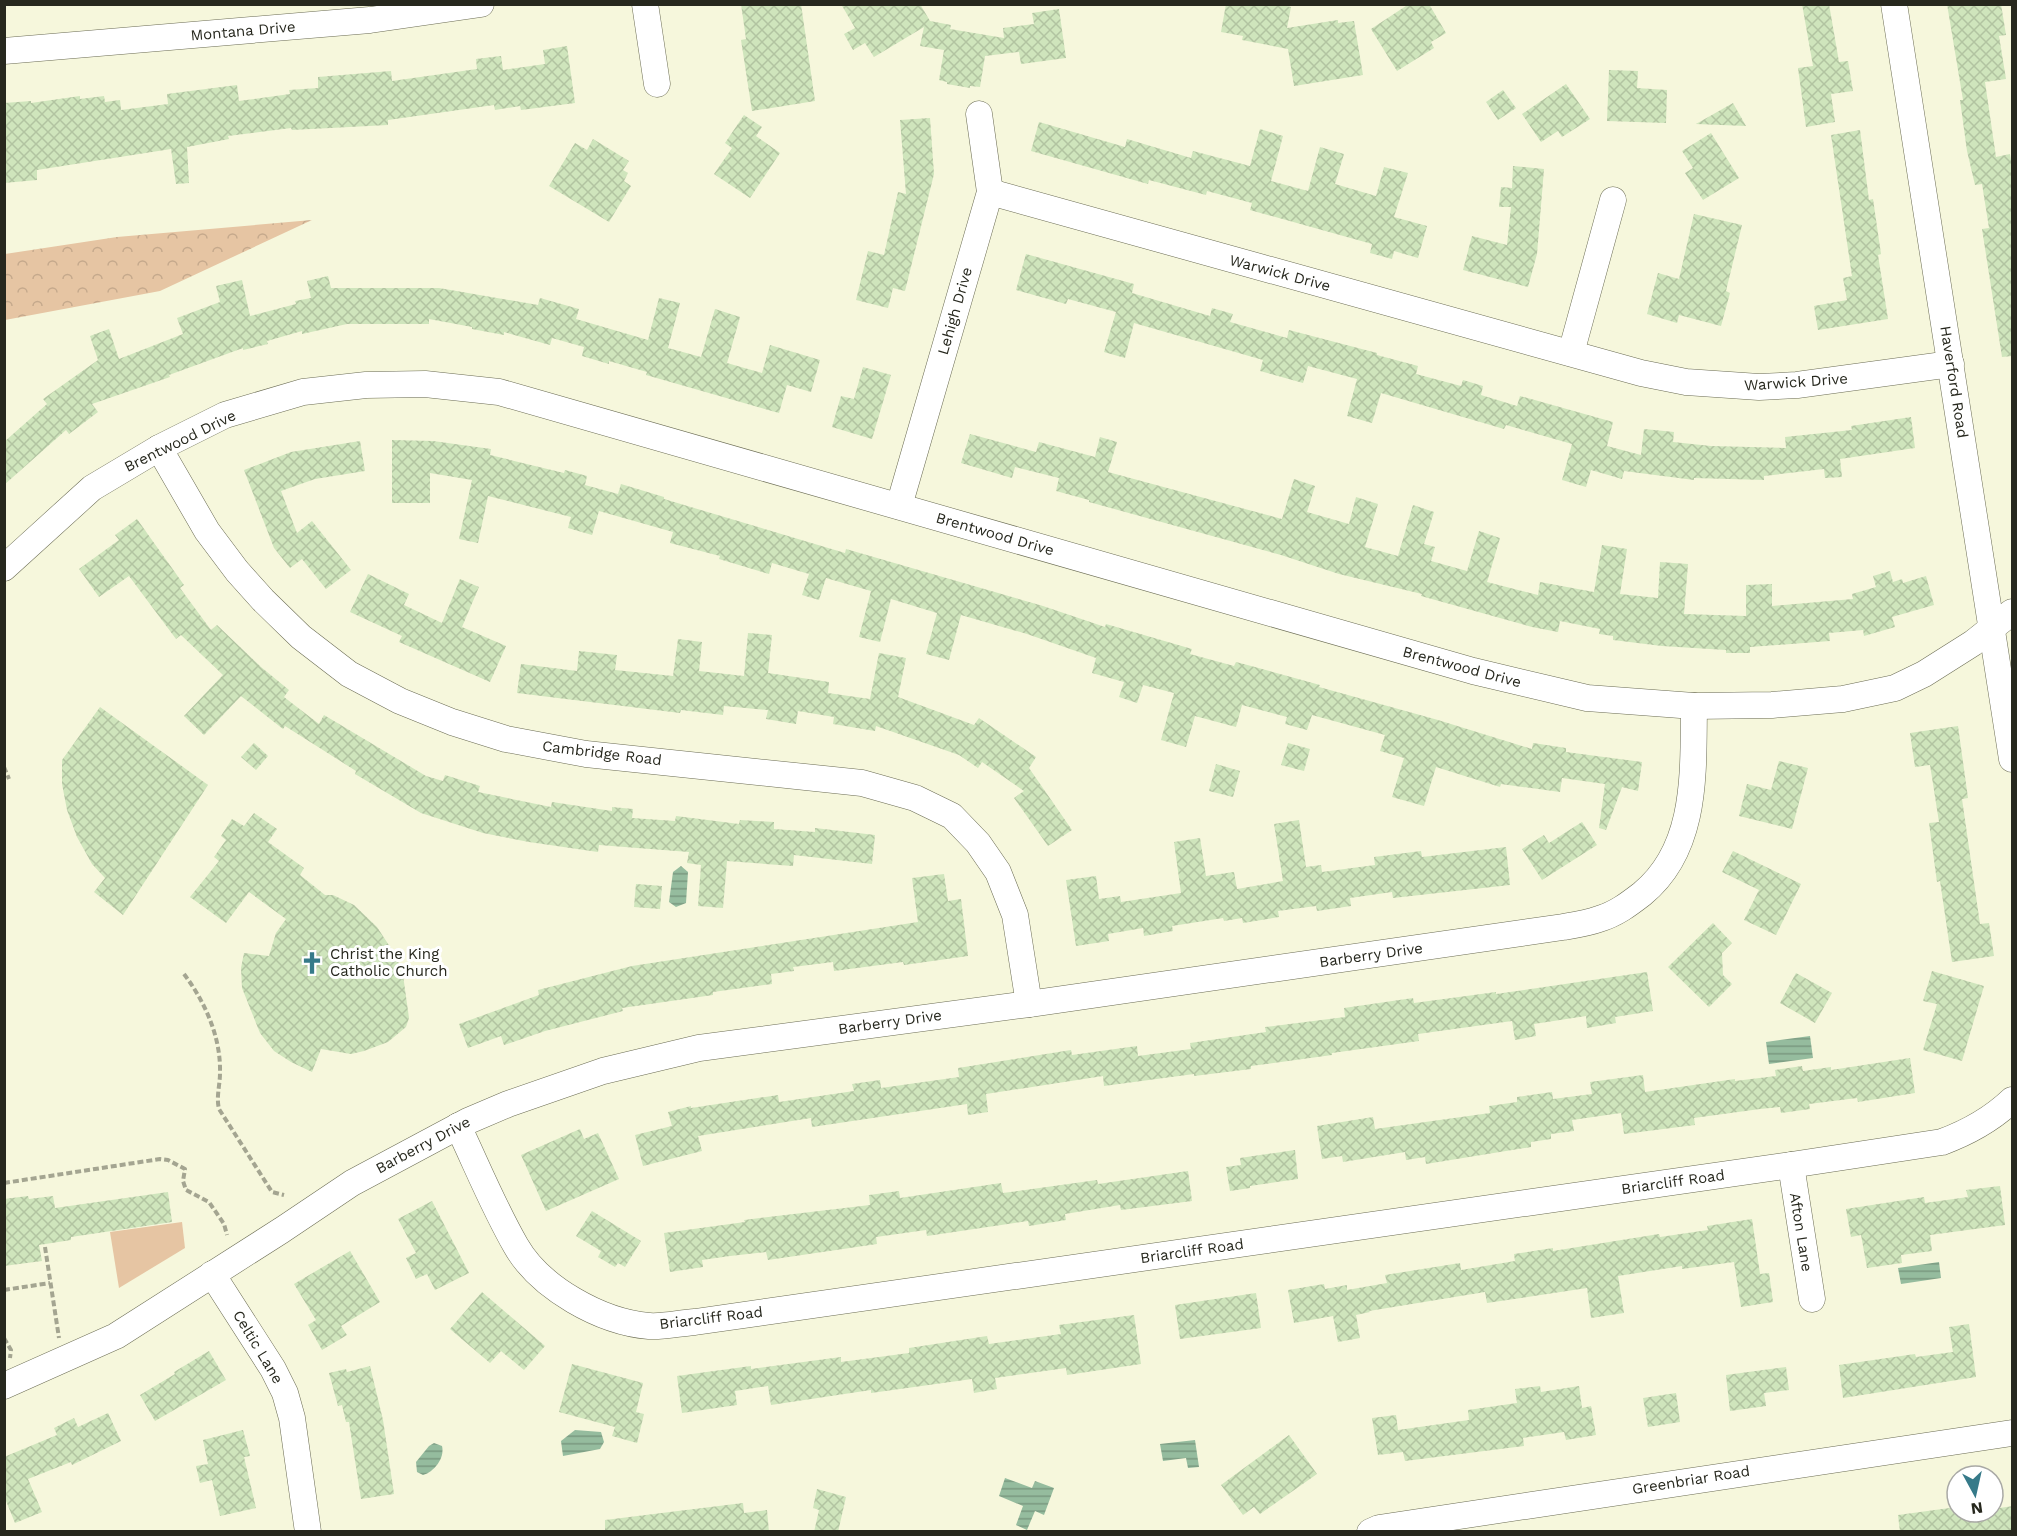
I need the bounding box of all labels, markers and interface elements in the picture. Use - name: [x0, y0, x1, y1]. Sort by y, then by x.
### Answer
- street label: Montana Drive: [190, 17, 296, 45]
- street label: Warwick Drive: [1227, 251, 1333, 295]
- street label: Lehigh Drive: [934, 265, 976, 357]
- street label: Haverford Road: [1936, 325, 1972, 439]
- street label: Warwick Drive: [1744, 369, 1848, 395]
- street label: Brentwood Drive: [121, 406, 239, 476]
- street label: Brentwood Drive: [934, 509, 1056, 559]
- street label: Brentwood Drive: [1401, 643, 1523, 691]
- street label: Cambridge Road: [541, 737, 663, 769]
- street label: Barberry Drive: [1318, 939, 1424, 971]
- place label: Christ the King Catholic Church: [330, 945, 448, 980]
- church icon: Christ the King Catholic Church: [299, 950, 325, 976]
- street label: Barberry Drive: [837, 1006, 943, 1038]
- street label: Barberry Drive: [373, 1113, 473, 1177]
- street label: Briarcliff Road: [1620, 1166, 1726, 1198]
- street label: Afton Lane: [1786, 1191, 1816, 1273]
- street label: Briarcliff Road: [1139, 1235, 1245, 1267]
- street label: Briarcliff Road: [658, 1303, 764, 1333]
- street label: Celtic Lane: [229, 1307, 287, 1387]
- street label: Greenbriar Road: [1631, 1462, 1751, 1498]
- north arrow: [1945, 1464, 2005, 1524]
- text: N: [1970, 1498, 1984, 1519]

